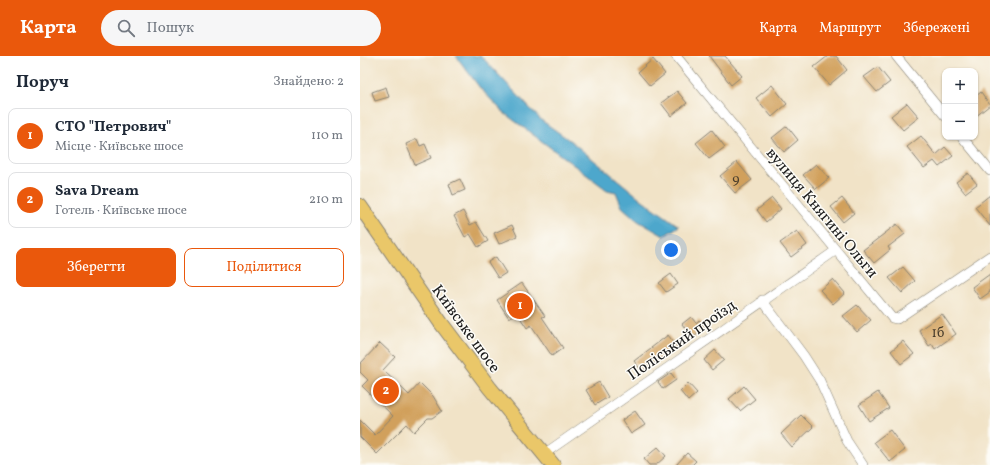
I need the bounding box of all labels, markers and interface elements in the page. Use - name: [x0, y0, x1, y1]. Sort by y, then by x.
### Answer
- search box: [101, 10, 381, 46]
- text: Карта: [20, 15, 77, 41]
- icon: search: [115, 17, 137, 39]
- text: Пошук: [147, 18, 194, 39]
- text: Карта: [759, 19, 797, 38]
- text: Маршрут: [819, 19, 881, 38]
- text: Збережені: [903, 19, 970, 38]
- map controls: [942, 68, 978, 140]
- button: +: [942, 68, 978, 104]
- text: Поруч: [16, 71, 69, 94]
- text: Знайдено: 2: [273, 73, 344, 91]
- button: −: [942, 104, 978, 140]
- text: СТО "Петрович": [55, 117, 172, 138]
- text: 1: [27, 127, 33, 145]
- text: 110 m: [311, 127, 343, 145]
- text: Місце · Київське шосе: [55, 138, 183, 156]
- street label: вулиця Княгині Ольги: [760, 143, 883, 283]
- house number: 9: [732, 170, 740, 189]
- text: Sava Dream: [55, 181, 139, 202]
- text: 2: [27, 191, 33, 209]
- text: 210 m: [309, 191, 343, 209]
- text: Готель · Київське шосе: [55, 202, 187, 220]
- your location: [661, 240, 681, 260]
- button: Зберегти: [16, 248, 176, 287]
- button: Поділитися: [184, 248, 344, 287]
- street label: Київське шосе: [426, 281, 505, 378]
- pin: 1: [507, 291, 533, 321]
- street label: Поліський проїзд: [623, 295, 741, 386]
- house number: 1б: [932, 324, 944, 343]
- pin: 2: [373, 376, 399, 406]

